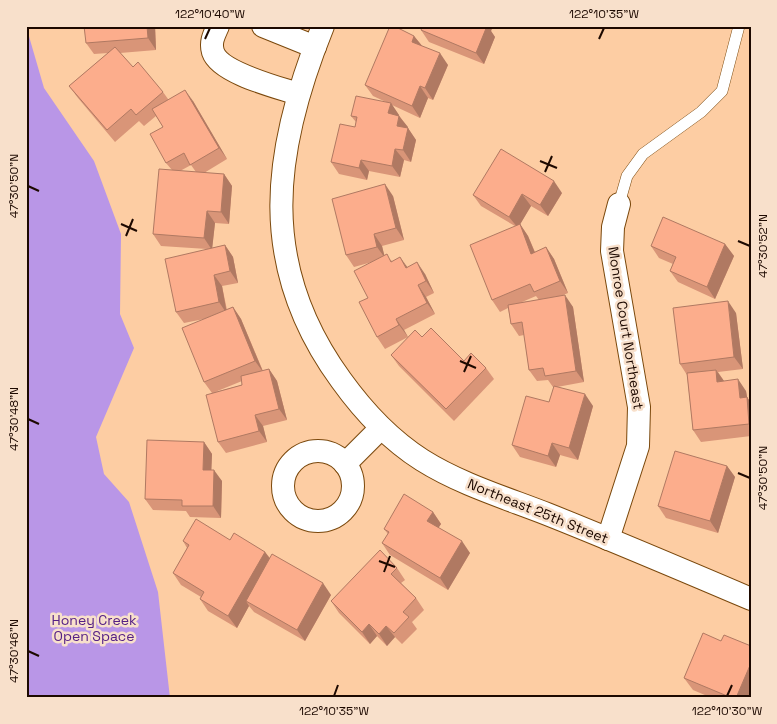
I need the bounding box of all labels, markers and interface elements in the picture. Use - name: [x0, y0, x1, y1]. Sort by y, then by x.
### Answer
- text: 122°10'40"W: [175, 6, 246, 22]
- text: 122°10'35"W: [569, 6, 639, 22]
- text: 47°30'50"N: [6, 154, 22, 218]
- text: 47°30'52"N: [755, 214, 771, 278]
- street label: Monroe Court Northeast: [604, 245, 648, 411]
- text: 47°30'48"N: [6, 387, 22, 451]
- text: 47°30'50"N: [755, 446, 771, 510]
- street label: Northeast 25th Street: [465, 475, 611, 547]
- park label: Honey Creek Open Space: [52, 611, 137, 645]
- text: 47°30'46"N: [6, 619, 22, 683]
- text: 122°10'35"W: [299, 703, 369, 719]
- text: 122°10'30"W: [692, 703, 763, 719]

